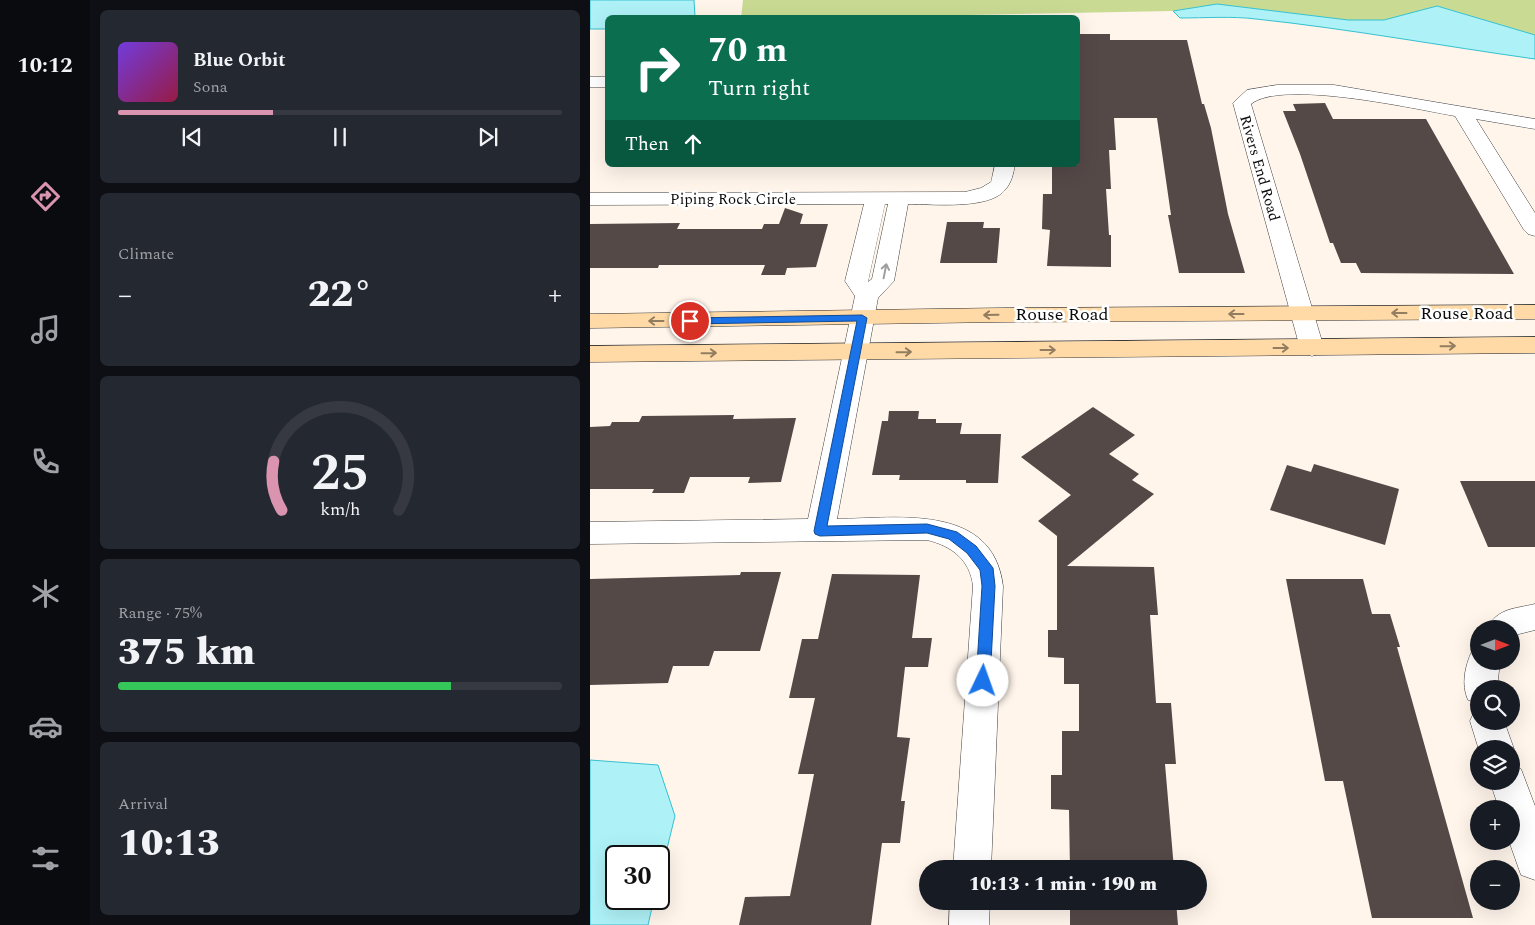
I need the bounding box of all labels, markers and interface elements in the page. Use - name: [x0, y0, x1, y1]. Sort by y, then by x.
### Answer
- text: 70 m: [708, 24, 788, 77]
- icon: right: [625, 35, 690, 100]
- text: Blue Orbit: [193, 46, 286, 75]
- text: 10:12: [17, 49, 73, 82]
- text: Turn right: [708, 72, 810, 105]
- text: Sona: [193, 75, 228, 99]
- street label: Rivers End Road: [1233, 112, 1286, 224]
- icon: previous: [178, 123, 206, 151]
- icon: pause: [326, 123, 354, 151]
- icon: next: [474, 123, 502, 151]
- text: Then: [625, 130, 669, 159]
- icon: ahead: [679, 130, 707, 158]
- icon: directions: [28, 179, 63, 214]
- street label: Piping Rock Circle: [670, 188, 796, 211]
- text: Climate: [118, 242, 174, 266]
- one-way arrow: [880, 264, 890, 280]
- text: 22°: [308, 266, 372, 324]
- text: −: [118, 274, 132, 317]
- text: +: [548, 274, 562, 317]
- pin: [669, 300, 711, 342]
- street label: Rouse Road: [1420, 300, 1514, 327]
- street label: Rouse Road: [1015, 301, 1109, 328]
- icon: arrive: [676, 307, 704, 335]
- one-way arrow: [1391, 308, 1408, 318]
- one-way arrow: [1229, 309, 1245, 319]
- one-way arrow: [983, 310, 1000, 320]
- icon: music: [28, 312, 63, 347]
- one-way arrow: [649, 316, 665, 326]
- one-way arrow: [1440, 342, 1456, 351]
- one-way arrow: [1272, 343, 1289, 353]
- one-way arrow: [1040, 345, 1056, 355]
- one-way arrow: [896, 347, 912, 357]
- one-way arrow: [700, 348, 716, 358]
- text: 25: [311, 434, 369, 513]
- icon: phone: [28, 444, 63, 479]
- text: km/h: [320, 496, 360, 523]
- icon: climate: [28, 576, 63, 611]
- text: Range · 75%: [118, 601, 202, 625]
- north arrow: [1470, 620, 1520, 670]
- map controls: [1470, 620, 1520, 910]
- text: 375 km: [118, 624, 255, 682]
- position arrow: [956, 654, 1008, 706]
- button: search: [1470, 680, 1520, 730]
- icon: car: [28, 709, 63, 744]
- button: layers: [1470, 740, 1520, 790]
- text: Arrival: [118, 792, 168, 816]
- button: +: [1470, 800, 1520, 850]
- text: 10:13: [118, 815, 220, 873]
- icon: filters: [28, 841, 63, 876]
- speed limit sign: 30: [605, 845, 670, 910]
- button: −: [1470, 860, 1520, 910]
- text: 10:13 · 1 min · 190 m: [969, 870, 1157, 899]

